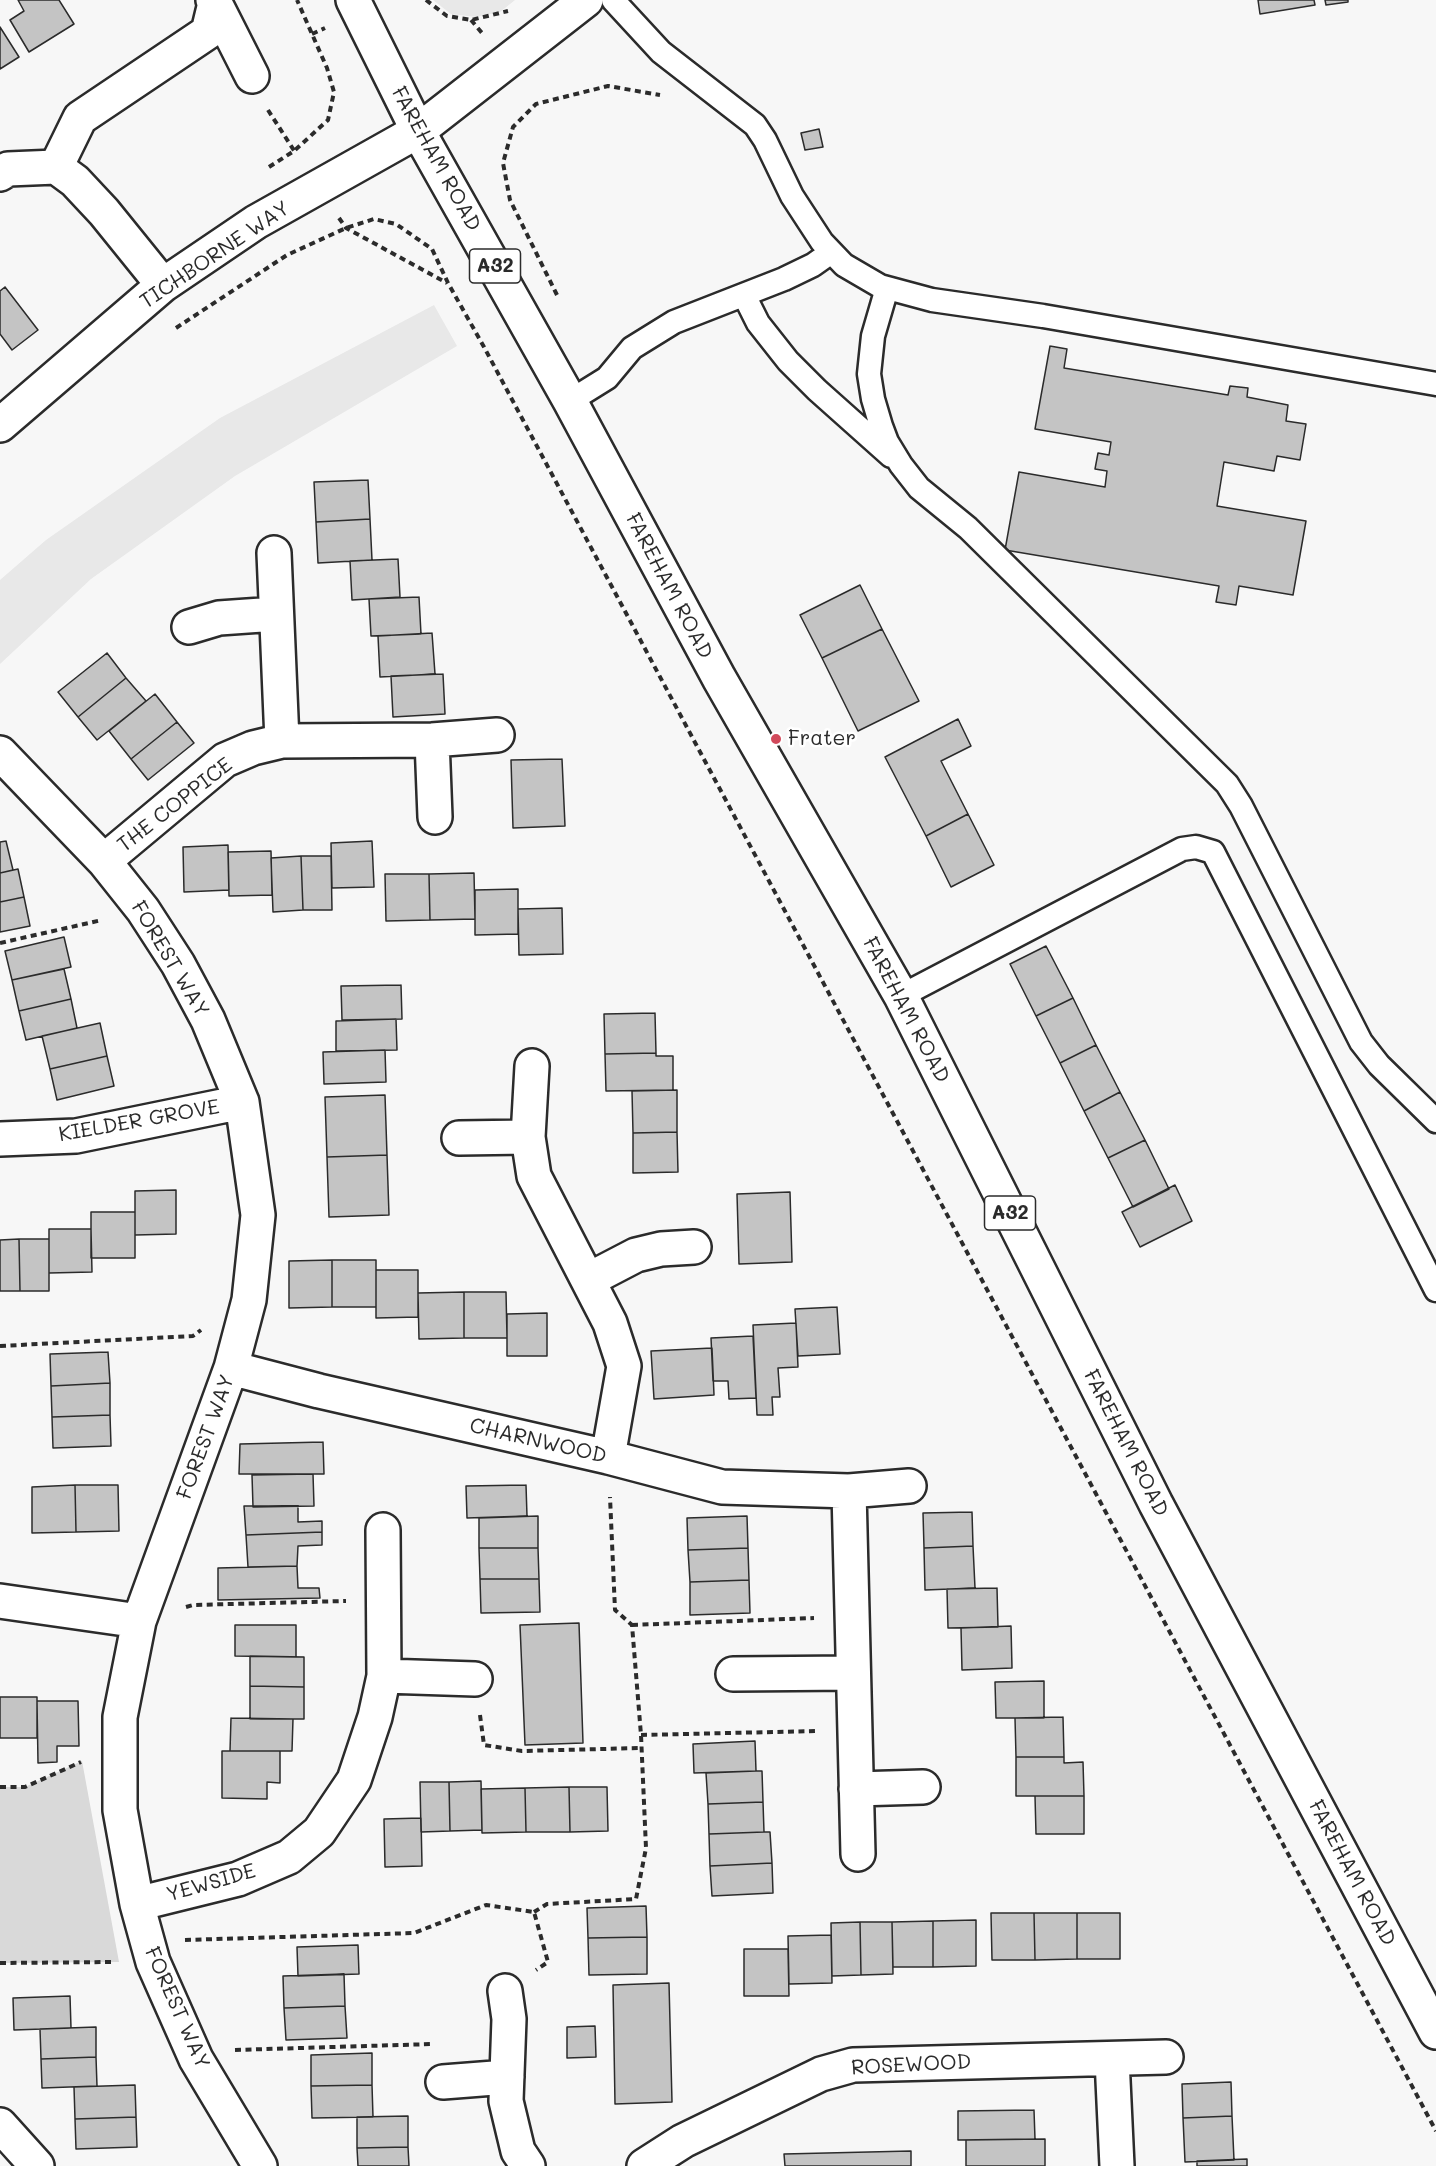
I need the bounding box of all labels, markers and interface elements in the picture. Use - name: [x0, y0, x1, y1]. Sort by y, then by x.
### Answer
- street label: FAREHAM ROAD: [386, 82, 486, 236]
- street label: TICHBORNE WAY: [135, 196, 295, 314]
- road number: A32: [470, 249, 520, 283]
- street label: FAREHAM ROAD: [620, 509, 718, 663]
- place label: Frater: [788, 726, 856, 752]
- marker: Frater: [769, 732, 783, 746]
- street label: THE COPPICE: [113, 752, 237, 858]
- street label: FOREST WAY: [126, 896, 214, 1022]
- street label: FAREHAM ROAD: [857, 933, 955, 1087]
- street label: KIELDER GROVE: [57, 1094, 221, 1148]
- road number: A32: [984, 1196, 1036, 1230]
- street label: FAREHAM ROAD: [1078, 1365, 1174, 1521]
- street label: FOREST WAY: [172, 1371, 240, 1503]
- street label: CHARNWOOD: [467, 1413, 609, 1469]
- street label: FAREHAM ROAD: [1303, 1796, 1401, 1950]
- street label: YEWSIDE: [163, 1858, 259, 1908]
- street label: FOREST WAY: [139, 1943, 215, 2073]
- street label: ROSEWOOD: [850, 2049, 972, 2081]

